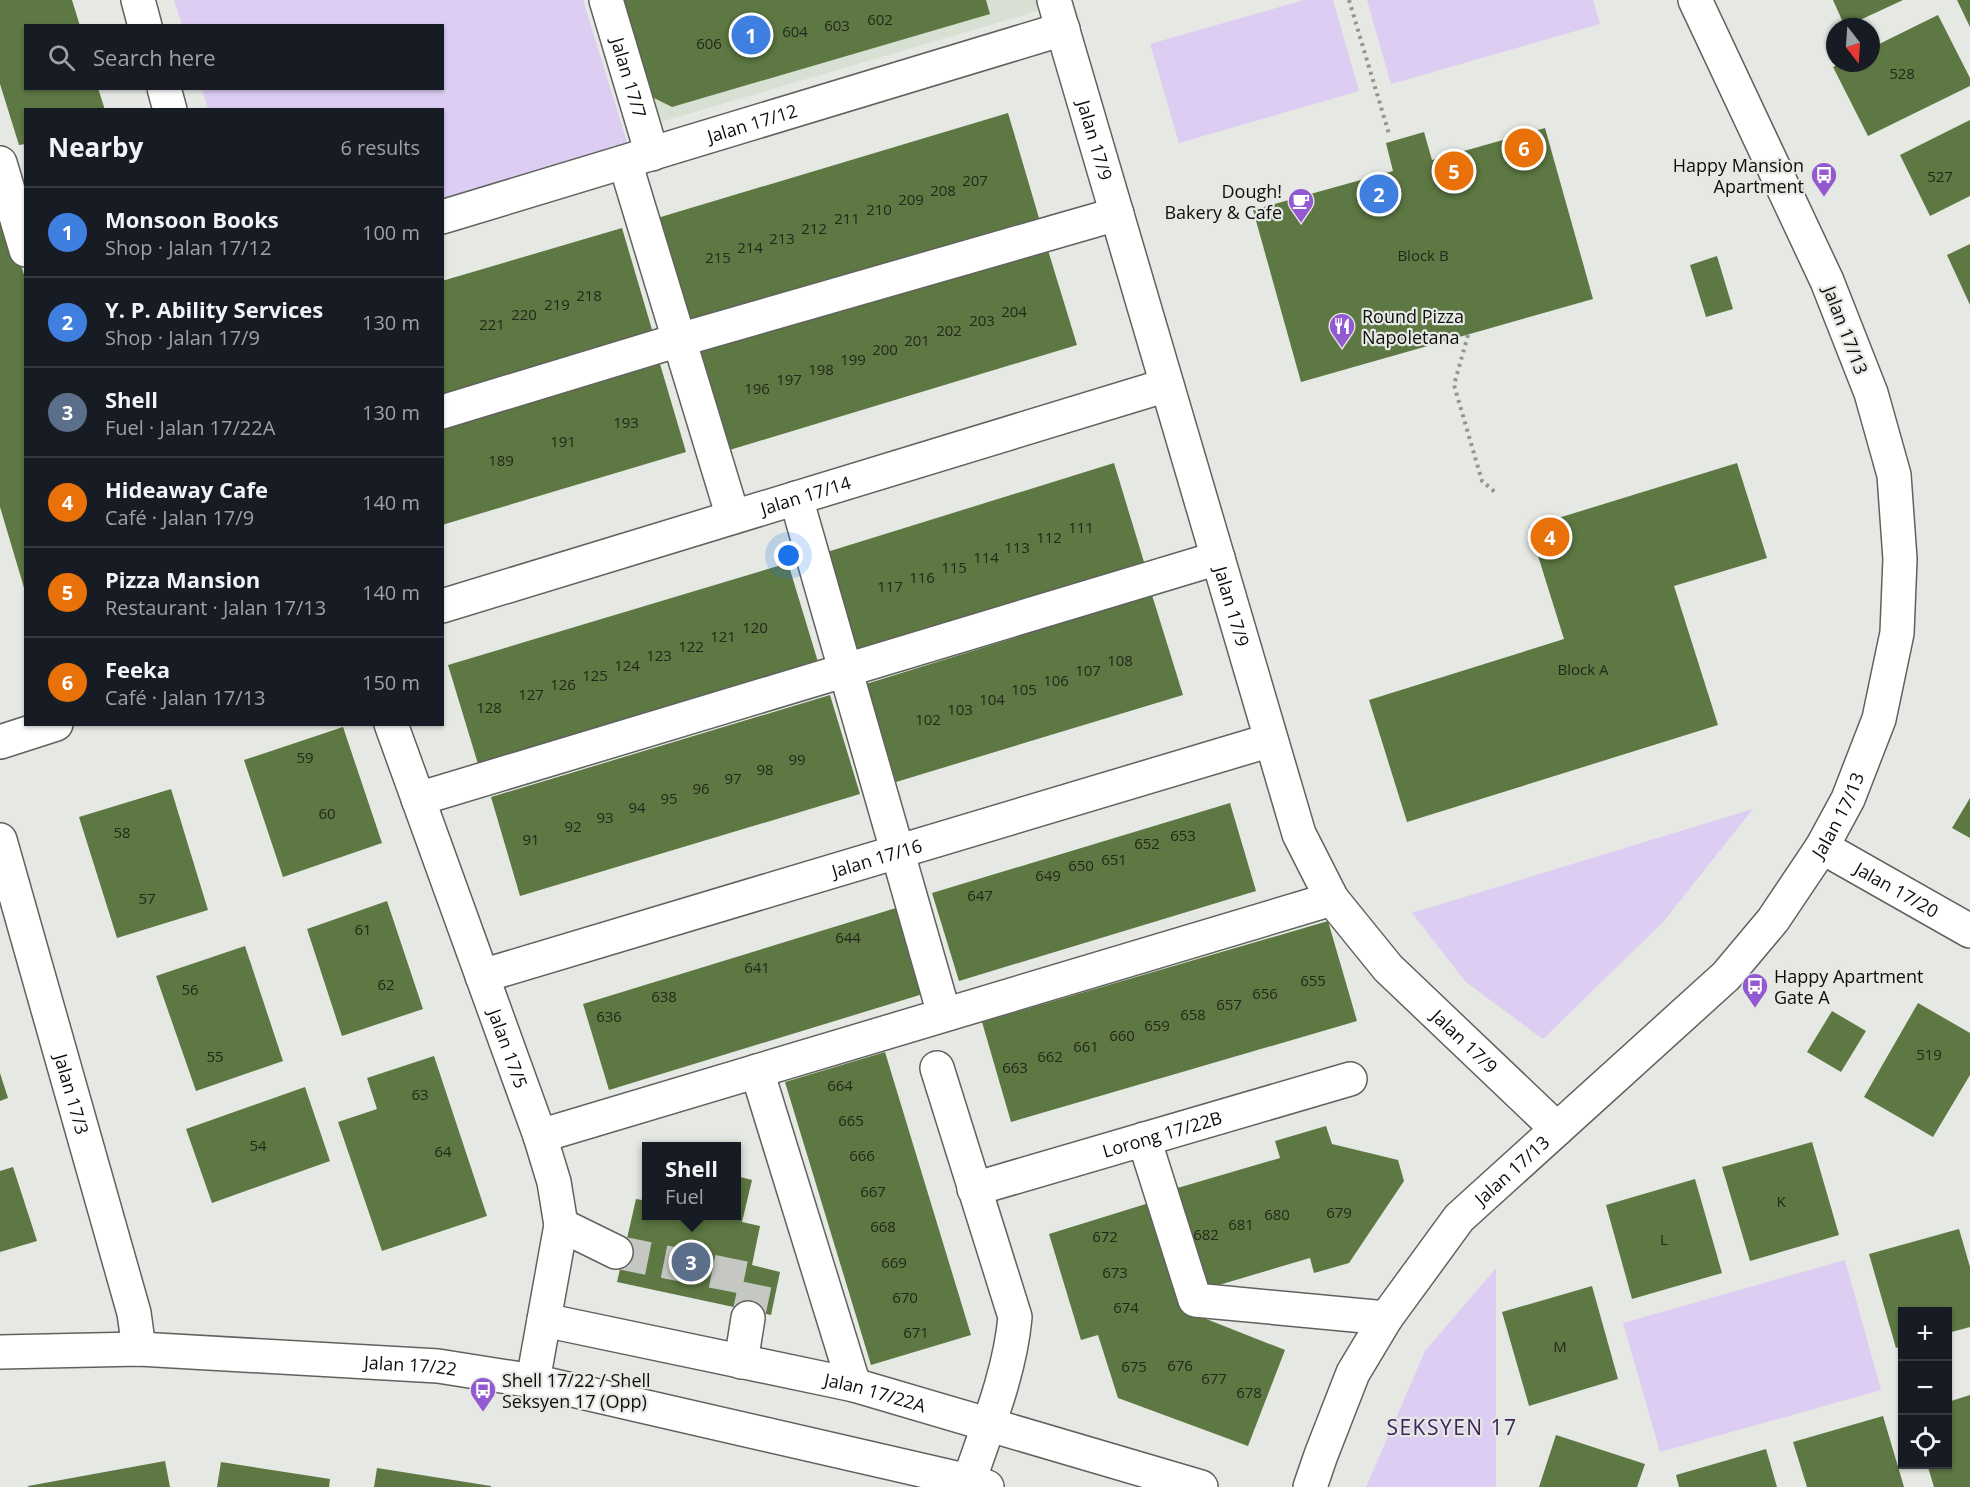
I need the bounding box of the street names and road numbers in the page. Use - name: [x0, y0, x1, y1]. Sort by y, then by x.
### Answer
- street label: Jalan 17/7: [605, 33, 653, 121]
- street label: Jalan 17/9: [1071, 95, 1118, 183]
- street label: Jalan 17/12: [702, 98, 800, 149]
- street label: Jalan 17/13: [1817, 280, 1874, 378]
- street label: Jalan 17/14: [756, 470, 853, 521]
- street label: Jalan 17/9: [1208, 561, 1255, 649]
- street label: Jalan 17/13: [1805, 769, 1869, 864]
- street label: Jalan 17/16: [827, 833, 925, 883]
- street label: Jalan 17/20: [1849, 855, 1943, 923]
- street label: Jalan 17/9: [1425, 1003, 1503, 1078]
- street label: Jalan 17/5: [482, 1004, 534, 1091]
- street label: Jalan 17/3: [49, 1049, 95, 1137]
- street label: Lorong 17/22B: [1100, 1105, 1225, 1163]
- street label: Jalan 17/13: [1468, 1130, 1554, 1212]
- street label: Jalan 17/22: [361, 1350, 459, 1381]
- street label: Jalan 17/22A: [820, 1367, 929, 1418]

